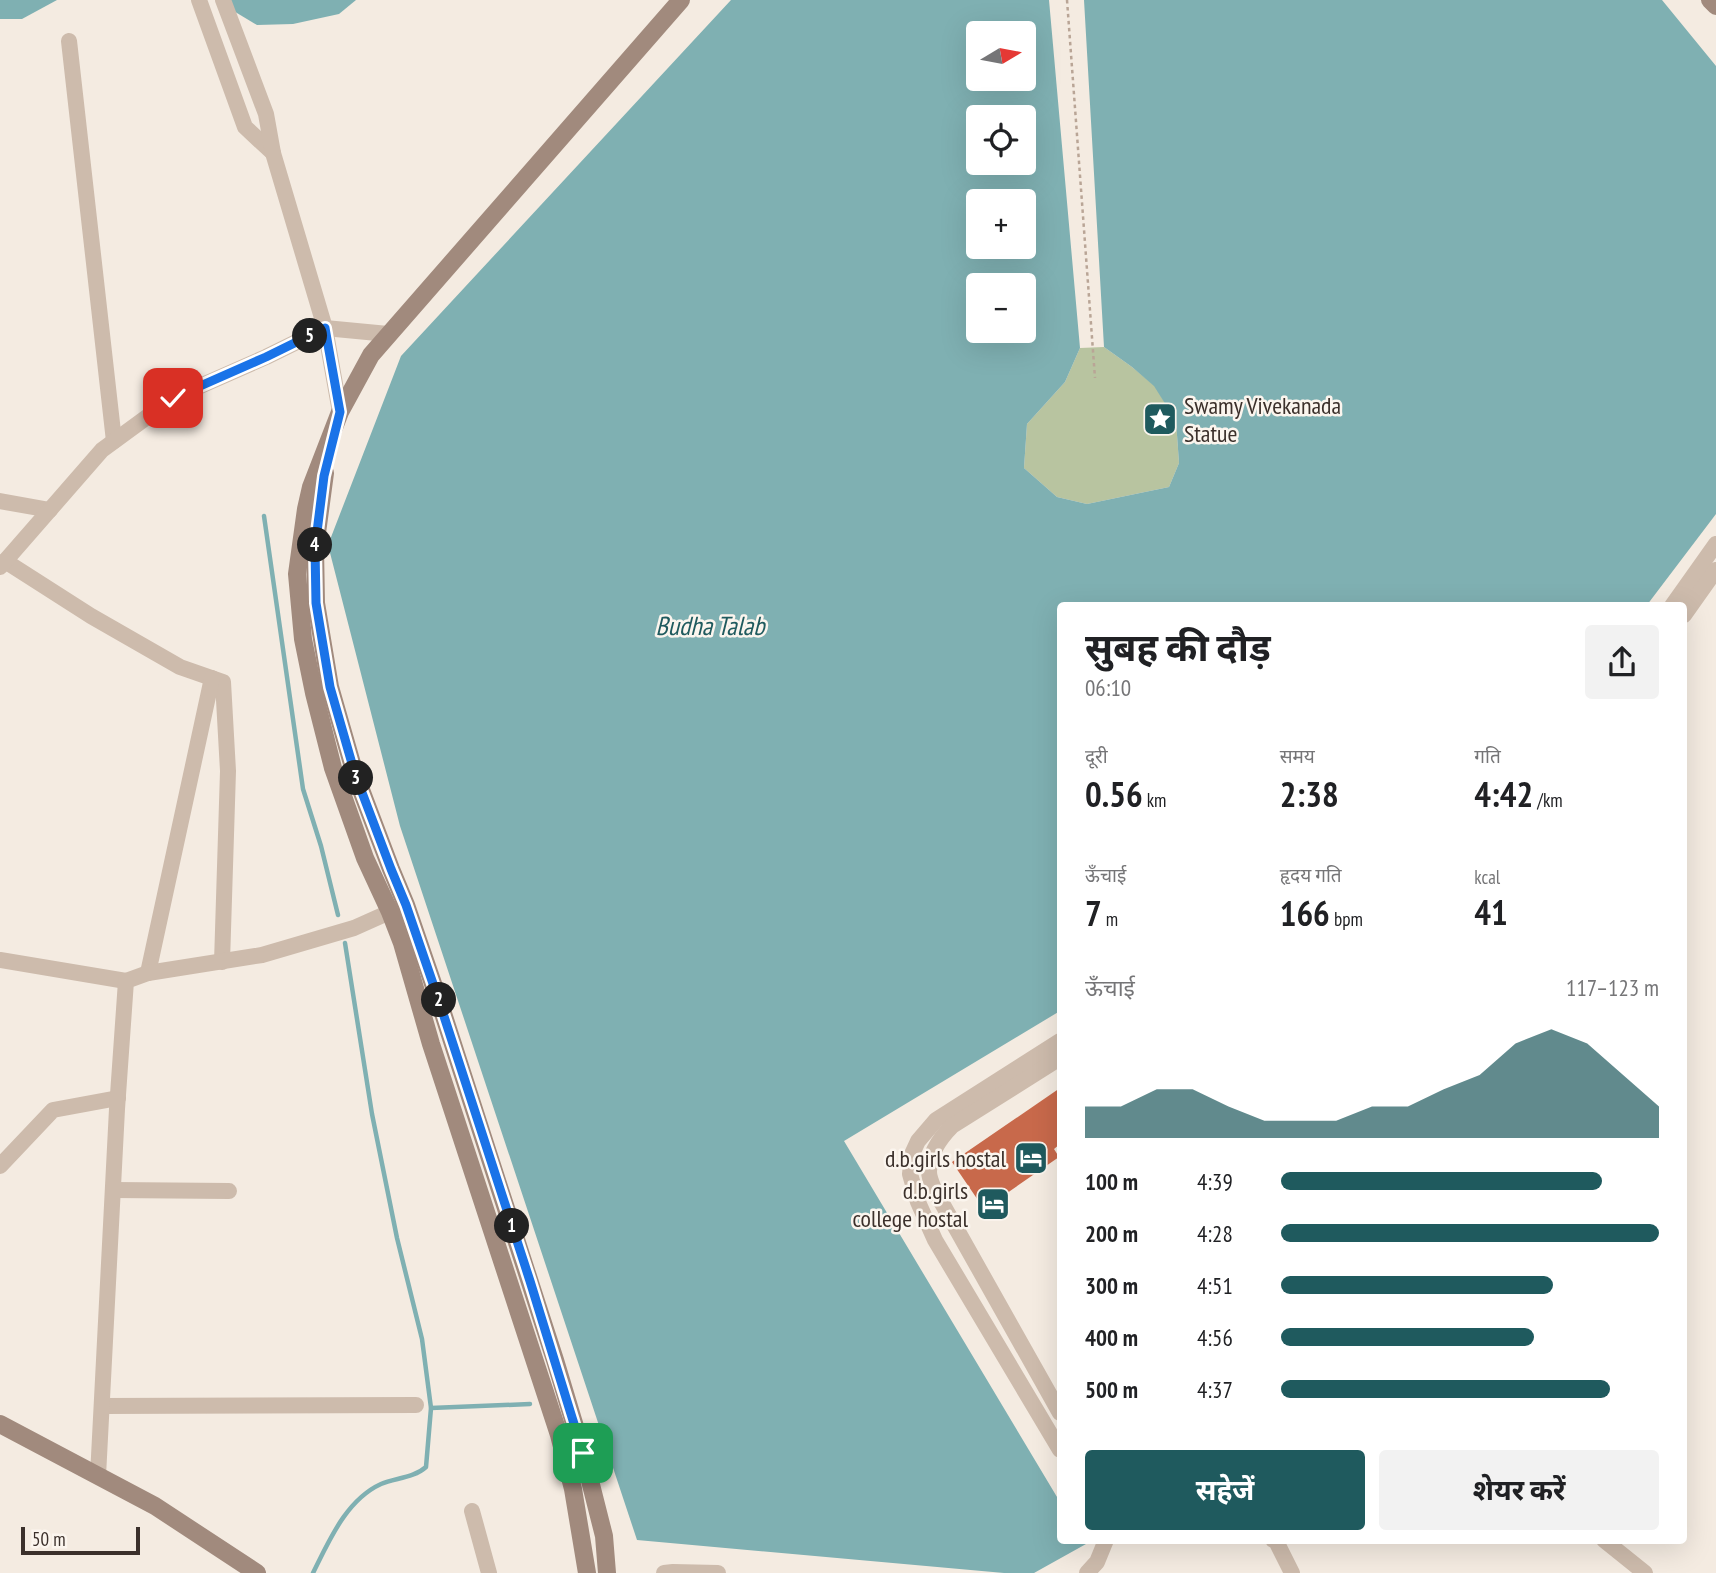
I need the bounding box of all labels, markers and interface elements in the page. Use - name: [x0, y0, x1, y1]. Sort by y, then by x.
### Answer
- north arrow: [966, 21, 1036, 91]
- map controls: [966, 21, 1036, 343]
- button: locate: [966, 105, 1036, 175]
- button: +: [966, 189, 1036, 259]
- button: −: [966, 273, 1036, 343]
- pin: 5: [292, 318, 328, 354]
- text: 5: [305, 323, 314, 347]
- pin: [143, 368, 203, 428]
- icon: check: [154, 379, 192, 417]
- place label: Swamy Vivekanada Statue: [1184, 390, 1341, 449]
- place icon: Swamy Vivekanada Statue: [1141, 400, 1179, 438]
- pin: 4: [298, 528, 332, 562]
- text: 4: [310, 532, 319, 556]
- water label: Budha Talab: [655, 609, 766, 642]
- text: सुबह की दौड़: [1085, 622, 1271, 671]
- button: share: [1585, 625, 1659, 699]
- text: 06:10: [1085, 673, 1131, 702]
- text: दूरी: [1085, 744, 1108, 768]
- text: समय: [1280, 744, 1315, 768]
- text: गति: [1474, 744, 1501, 768]
- pin: 3: [338, 760, 374, 796]
- text: 3: [351, 765, 360, 789]
- text: 0.56: [1085, 771, 1143, 817]
- text: 2:38: [1280, 771, 1339, 817]
- text: 4:42: [1474, 771, 1533, 817]
- text: km: [1143, 788, 1166, 812]
- text: /km: [1533, 788, 1563, 812]
- text: ऊँचाई: [1085, 863, 1126, 887]
- text: हृदय गति: [1280, 863, 1342, 887]
- text: kcal: [1474, 865, 1500, 889]
- text: 41: [1474, 889, 1508, 935]
- text: 7: [1085, 890, 1102, 936]
- text: 166: [1280, 890, 1330, 936]
- text: m: [1102, 907, 1118, 931]
- text: bpm: [1330, 907, 1363, 931]
- text: ऊँचाई: [1085, 973, 1135, 1002]
- text: 117–123 m: [1566, 973, 1659, 1002]
- pin: 2: [422, 982, 457, 1018]
- text: 2: [434, 987, 443, 1011]
- hotel icon: d.b.girls hostal: [1012, 1139, 1050, 1177]
- place label: d.b.girls hostal: [885, 1143, 1006, 1174]
- text: 100 m: [1085, 1167, 1138, 1196]
- text: 4:39: [1197, 1167, 1233, 1196]
- place label: d.b.girls college hostal: [852, 1175, 968, 1234]
- hotel icon: d.b.girls college hostal: [974, 1185, 1012, 1223]
- pin: 1: [494, 1208, 530, 1244]
- text: 1: [507, 1213, 516, 1237]
- text: 200 m: [1085, 1219, 1138, 1248]
- text: 4:28: [1197, 1219, 1233, 1248]
- text: 300 m: [1085, 1271, 1138, 1300]
- text: 4:51: [1197, 1271, 1233, 1300]
- text: 400 m: [1085, 1323, 1138, 1352]
- text: 4:56: [1197, 1323, 1233, 1352]
- text: 500 m: [1085, 1375, 1138, 1404]
- text: 4:37: [1197, 1375, 1233, 1404]
- pin: [553, 1423, 613, 1483]
- icon: arrive: [564, 1434, 602, 1472]
- button: सहेजें: [1085, 1450, 1365, 1530]
- button: शेयर करें: [1379, 1450, 1659, 1530]
- scale bar: [21, 1524, 140, 1556]
- text: 50 m: [32, 1527, 66, 1551]

